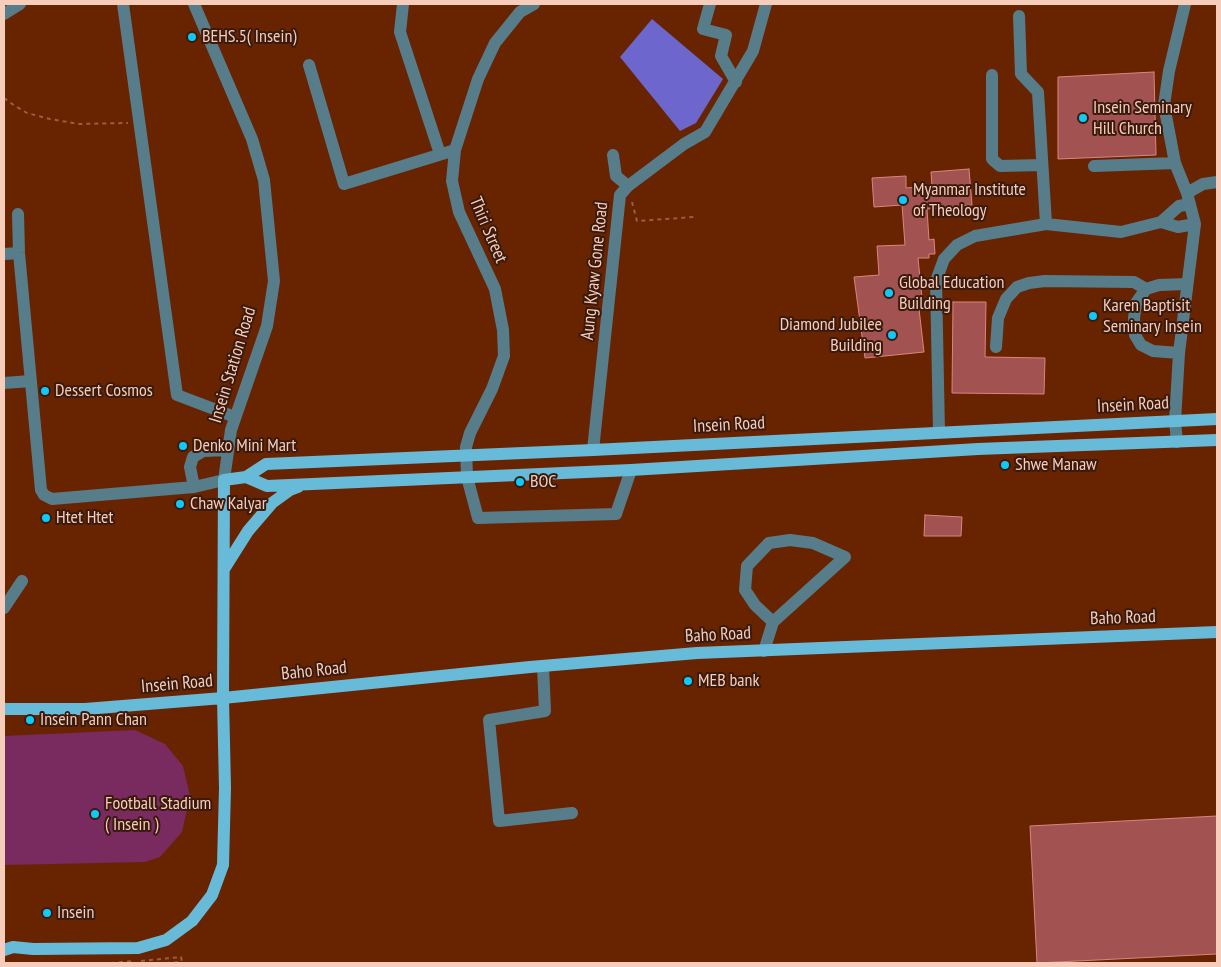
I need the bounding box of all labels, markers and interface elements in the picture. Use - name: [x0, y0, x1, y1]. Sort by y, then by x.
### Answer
- place label: BEHS.5( Insein): [202, 26, 296, 48]
- marker: BEHS.5( Insein): [186, 31, 198, 43]
- place label: Insein Seminary Hill Church: [1093, 97, 1192, 140]
- marker: Insein Seminary Hill Church: [1077, 112, 1089, 124]
- place label: Myanmar Institute of Theology: [913, 179, 1026, 222]
- street label: Thiri Street: [464, 194, 512, 266]
- marker: Myanmar Institute of Theology: [897, 194, 909, 206]
- street label: Aung Kyaw Gone Road: [577, 201, 613, 341]
- place label: Global Education Building: [899, 272, 1004, 314]
- marker: Global Education Building: [883, 287, 895, 299]
- place label: Karen Baptisit Seminary Insein: [1103, 295, 1202, 338]
- street label: Insein Station Road: [205, 304, 261, 426]
- marker: Karen Baptisit Seminary Insein: [1087, 310, 1099, 322]
- place label: Diamond Jubilee Building: [780, 314, 882, 356]
- marker: Diamond Jubilee Building: [886, 329, 898, 341]
- place label: Dessert Cosmos: [55, 380, 153, 402]
- marker: Dessert Cosmos: [39, 385, 51, 397]
- street label: Insein Road: [1097, 392, 1169, 418]
- street label: Insein Road: [693, 412, 765, 438]
- place label: Denko Mini Mart: [193, 435, 296, 457]
- marker: Denko Mini Mart: [177, 440, 189, 452]
- place label: Shwe Manaw: [1015, 454, 1097, 476]
- marker: Shwe Manaw: [999, 459, 1011, 471]
- place label: BOC: [530, 471, 557, 493]
- marker: BOC: [514, 476, 526, 488]
- place label: Chaw Kalyar: [190, 493, 267, 515]
- marker: Chaw Kalyar: [174, 498, 186, 510]
- place label: Htet Htet: [56, 507, 113, 529]
- marker: Htet Htet: [40, 512, 52, 524]
- street label: Baho Road: [1090, 606, 1156, 630]
- street label: Baho Road: [685, 622, 751, 648]
- street label: Baho Road: [280, 657, 348, 685]
- street label: Insein Road: [140, 670, 214, 698]
- place label: MEB bank: [698, 670, 759, 692]
- marker: MEB bank: [682, 675, 694, 687]
- place label: Insein Pann Chan: [40, 709, 147, 731]
- marker: Insein Pann Chan: [24, 714, 36, 726]
- place label: Football Stadium ( Insein ): [105, 793, 211, 836]
- marker: Football Stadium ( Insein ): [89, 808, 101, 820]
- place label: Insein: [57, 902, 94, 924]
- marker: Insein: [41, 907, 53, 919]

